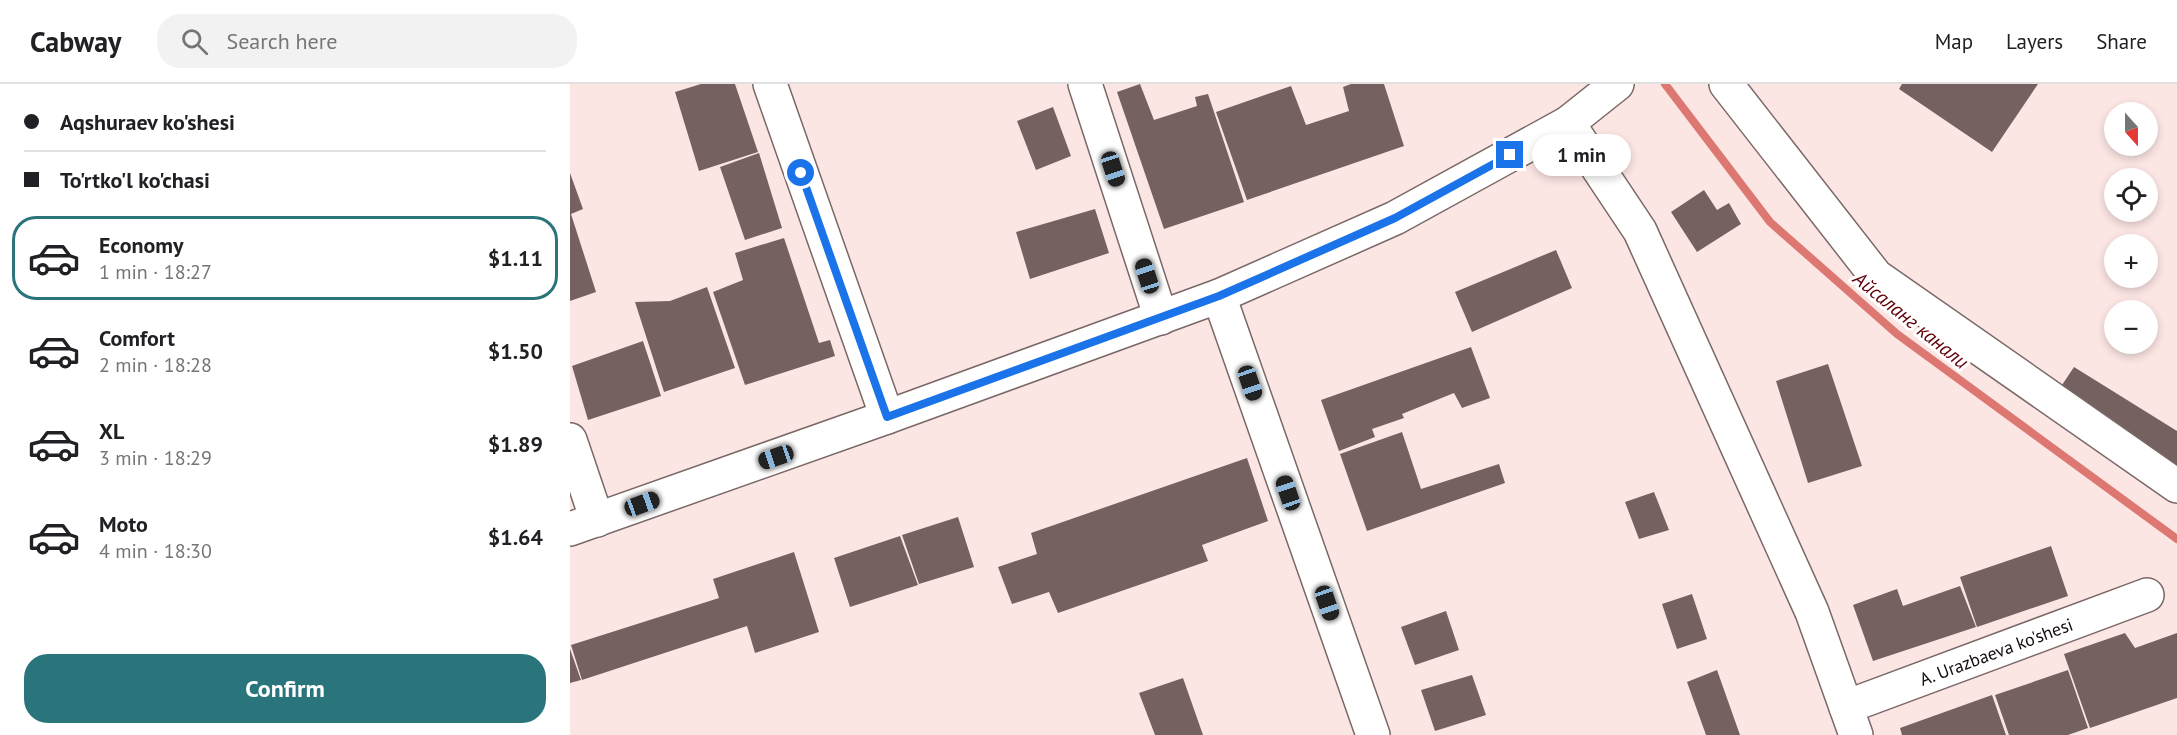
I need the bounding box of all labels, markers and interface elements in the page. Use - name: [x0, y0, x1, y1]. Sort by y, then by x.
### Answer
- search box: [157, 14, 577, 68]
- text: Cabway: [30, 23, 121, 60]
- icon: search: [178, 25, 211, 58]
- text: Search here: [226, 27, 337, 55]
- text: Map: [1935, 28, 1973, 55]
- text: Layers: [2006, 28, 2063, 55]
- text: Share: [2096, 28, 2147, 55]
- north arrow: [2104, 102, 2158, 156]
- map controls: [2104, 102, 2158, 354]
- text: Aqshuraev ko'shesi: [60, 108, 235, 136]
- callout: 1 min: [1531, 134, 1630, 176]
- route end: [1496, 141, 1523, 168]
- text: 1 min: [1557, 142, 1606, 168]
- car: [1099, 149, 1127, 189]
- route start: [787, 159, 814, 186]
- text: To'rtko'l ko'chasi: [60, 166, 210, 194]
- button: locate: [2104, 168, 2158, 222]
- icon: car: [27, 231, 81, 285]
- text: Economy: [99, 231, 183, 259]
- button: +: [2104, 234, 2158, 288]
- text: $1.11: [488, 244, 543, 272]
- car: [1133, 256, 1161, 296]
- text: 1 min · 18:27: [99, 259, 212, 285]
- water label: Айсаланг канали: [1847, 265, 1974, 375]
- button: −: [2104, 300, 2158, 354]
- icon: car: [27, 324, 81, 378]
- text: Comfort: [99, 324, 175, 352]
- text: $1.50: [488, 337, 543, 365]
- text: 2 min · 18:28: [99, 352, 212, 378]
- car: [1236, 363, 1264, 403]
- icon: car: [27, 417, 81, 471]
- text: XL: [99, 417, 124, 445]
- text: $1.89: [488, 430, 543, 458]
- car: [756, 443, 796, 471]
- text: 3 min · 18:29: [99, 445, 212, 471]
- car: [1274, 473, 1302, 513]
- car: [622, 489, 662, 519]
- icon: car: [27, 510, 81, 564]
- text: Moto: [99, 510, 148, 538]
- text: $1.64: [488, 523, 543, 551]
- text: 4 min · 18:30: [99, 538, 212, 564]
- car: [1313, 583, 1341, 623]
- street label: A. Urazbaeva ko'shesi: [1916, 612, 2076, 690]
- button: Confirm: [24, 654, 546, 723]

